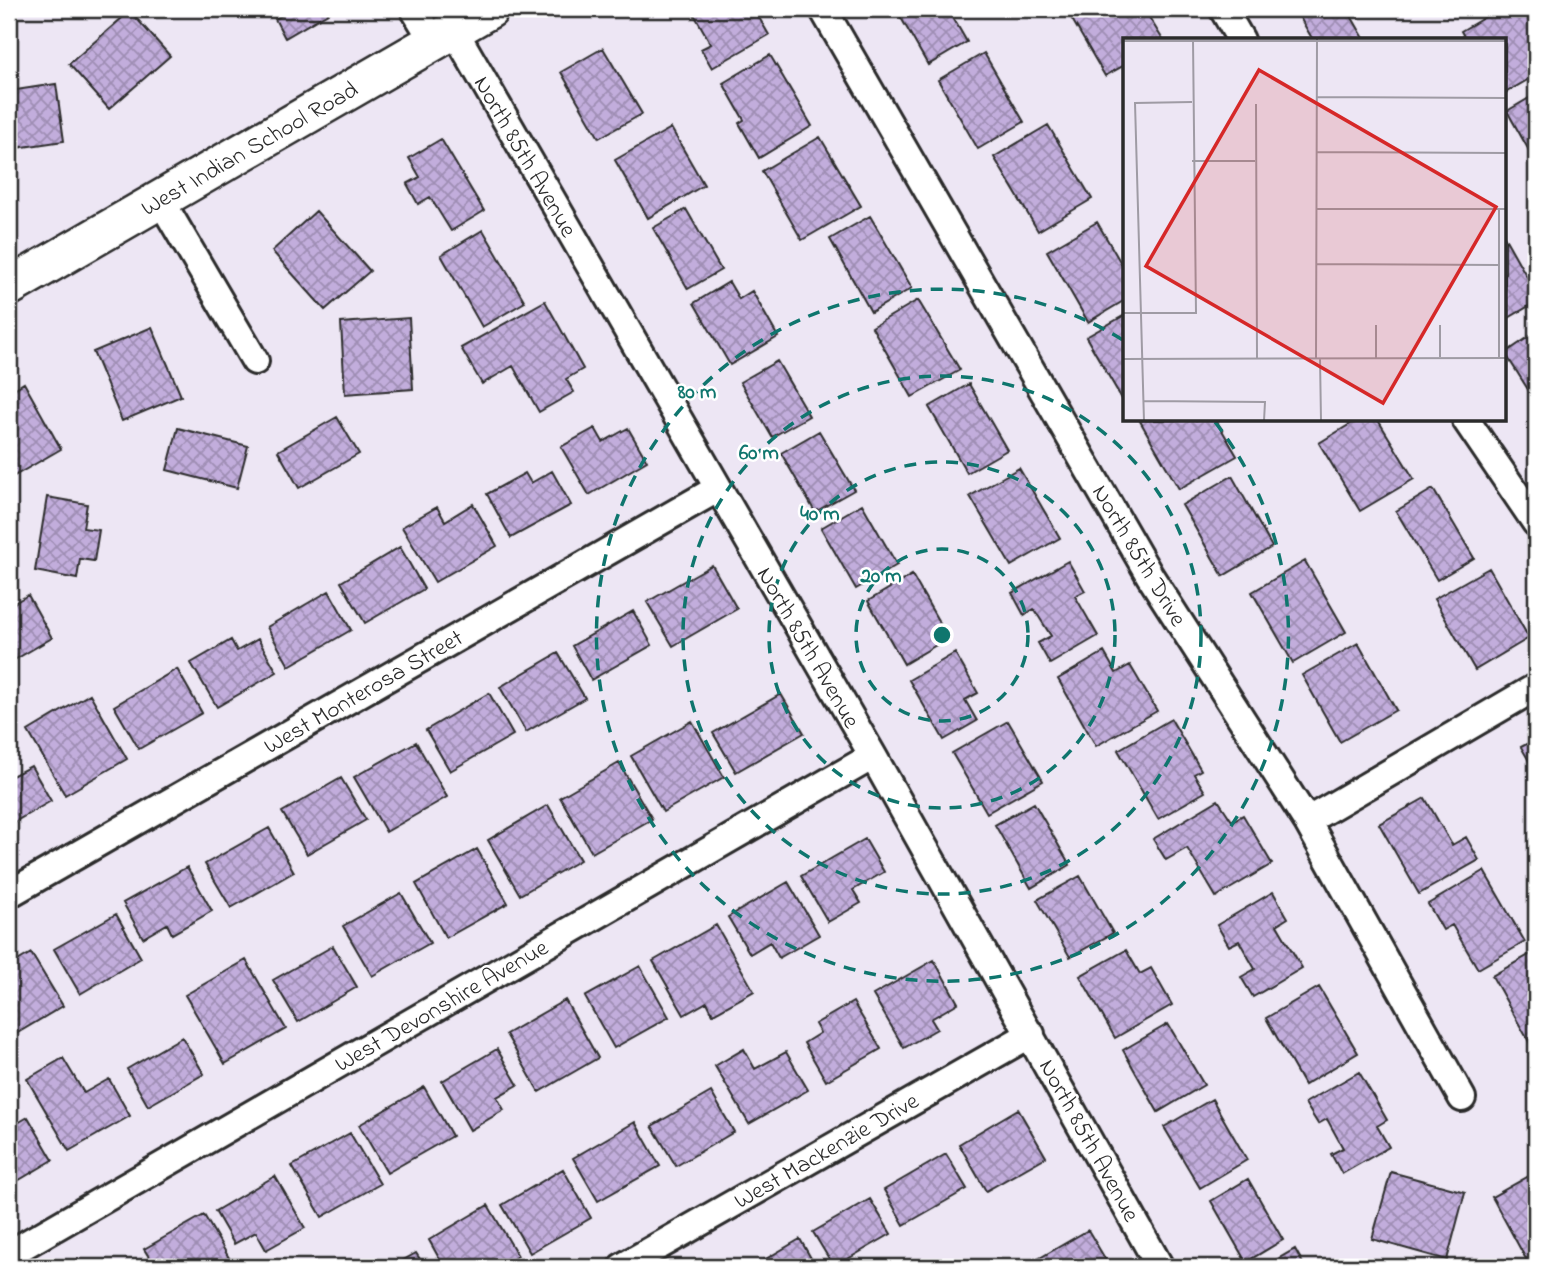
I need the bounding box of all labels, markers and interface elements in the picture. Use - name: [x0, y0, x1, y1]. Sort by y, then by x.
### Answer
- inset map: [1123, 38, 1506, 422]
- street label: North 85th Avenue: [463, 70, 584, 245]
- street label: West Indian School Road: [135, 73, 366, 227]
- text: 80 m: [677, 378, 716, 408]
- text: 60 m: [739, 439, 779, 469]
- street label: North 85th Drive: [1082, 479, 1194, 634]
- text: 40 m: [800, 500, 840, 530]
- street label: North 85th Avenue: [746, 561, 867, 736]
- text: 20 m: [859, 562, 902, 592]
- street label: West Monterosa Street: [258, 622, 470, 765]
- centre of rings: [930, 623, 954, 647]
- street label: West Devonshire Avenue: [329, 932, 556, 1083]
- street label: North 85th Avenue: [1028, 1053, 1147, 1229]
- street label: West Mackenzie Drive: [728, 1085, 926, 1219]

